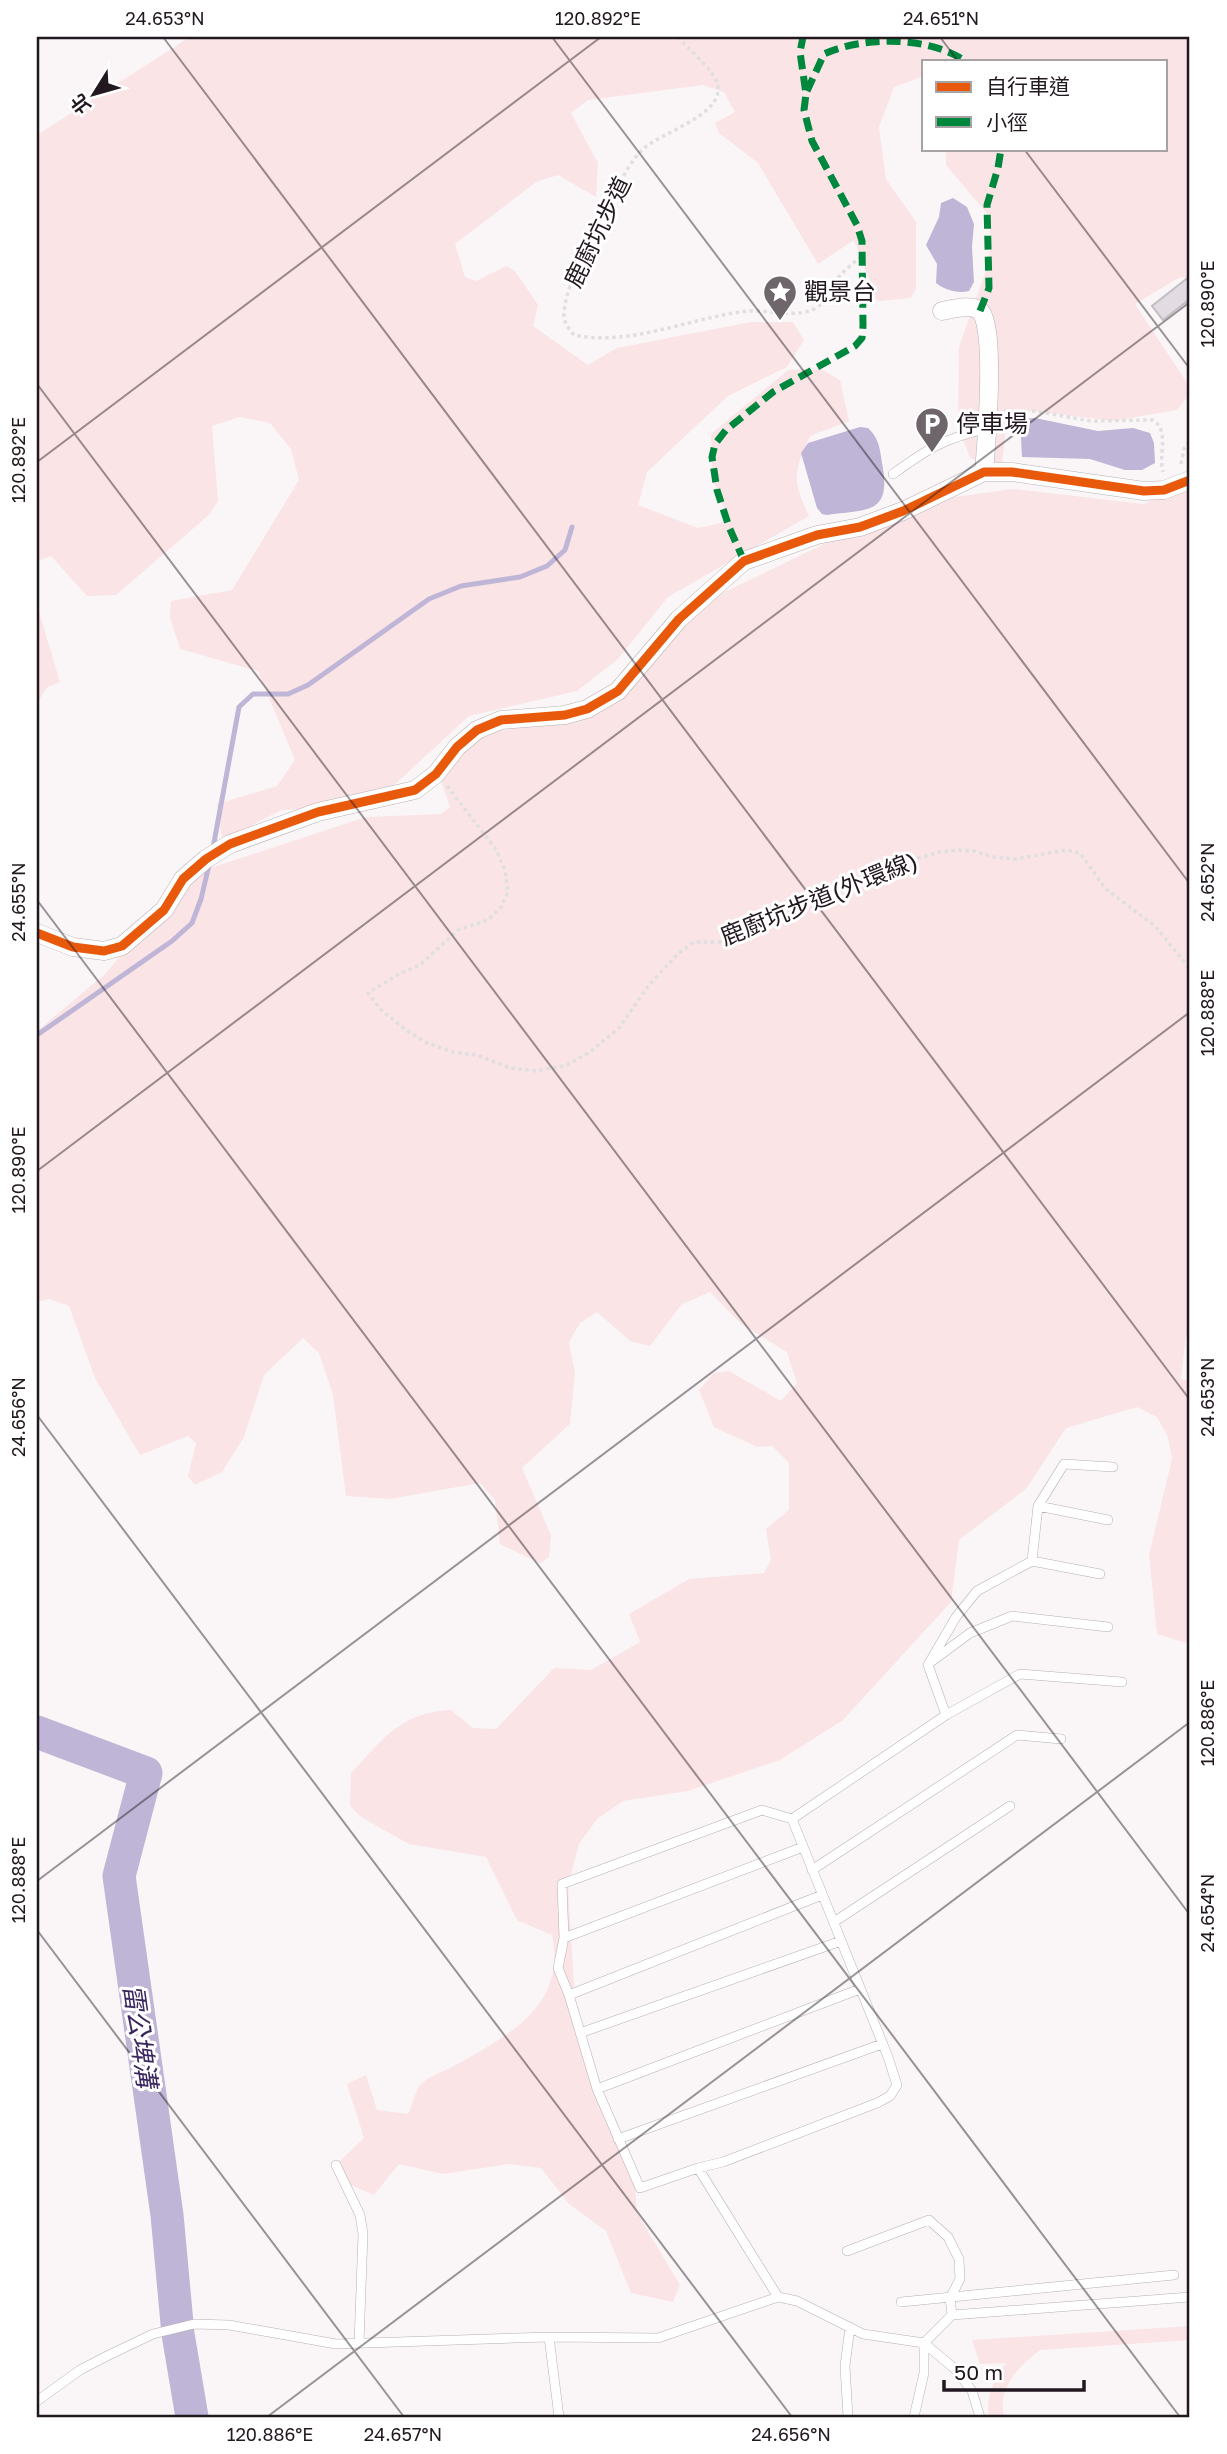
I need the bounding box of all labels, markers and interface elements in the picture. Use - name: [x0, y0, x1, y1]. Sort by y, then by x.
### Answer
- text: 24.653°N: [125, 7, 205, 29]
- text: 120.892°E: [555, 7, 641, 29]
- text: 24.651°N: [903, 7, 979, 29]
- north arrow: [60, 60, 130, 130]
- legend: [922, 60, 1168, 150]
- text: 自行車道: [986, 73, 1070, 99]
- text: 北: [65, 90, 95, 119]
- text: 小徑: [986, 109, 1028, 135]
- street label: 鹿廚坑步道: [557, 171, 636, 292]
- text: 120.890°E: [1196, 261, 1218, 347]
- place icon: 觀景台: [761, 273, 799, 322]
- place label: 觀景台: [804, 276, 876, 305]
- parking icon: 停車場: [913, 405, 951, 454]
- place label: 停車場: [956, 408, 1028, 437]
- text: 120.892°E: [7, 417, 29, 503]
- text: 24.652°N: [1196, 842, 1218, 922]
- street label: 鹿廚坑步道(外環線): [716, 845, 921, 950]
- text: 24.655°N: [7, 862, 29, 942]
- text: 120.888°E: [1196, 970, 1218, 1056]
- text: 120.890°E: [7, 1127, 29, 1213]
- text: 24.653°N: [1196, 1357, 1218, 1437]
- text: 24.656°N: [7, 1377, 29, 1457]
- text: 120.886°E: [1196, 1680, 1218, 1766]
- text: 120.888°E: [7, 1837, 29, 1923]
- text: 24.654°N: [1196, 1874, 1218, 1952]
- water label: 雷公埤溝: [118, 1982, 164, 2094]
- scale bar: [944, 2349, 1084, 2393]
- text: 50 m: [954, 2359, 1003, 2385]
- text: 120.886°E: [227, 2423, 313, 2445]
- text: 24.657°N: [364, 2423, 442, 2445]
- text: 24.656°N: [751, 2423, 831, 2445]

